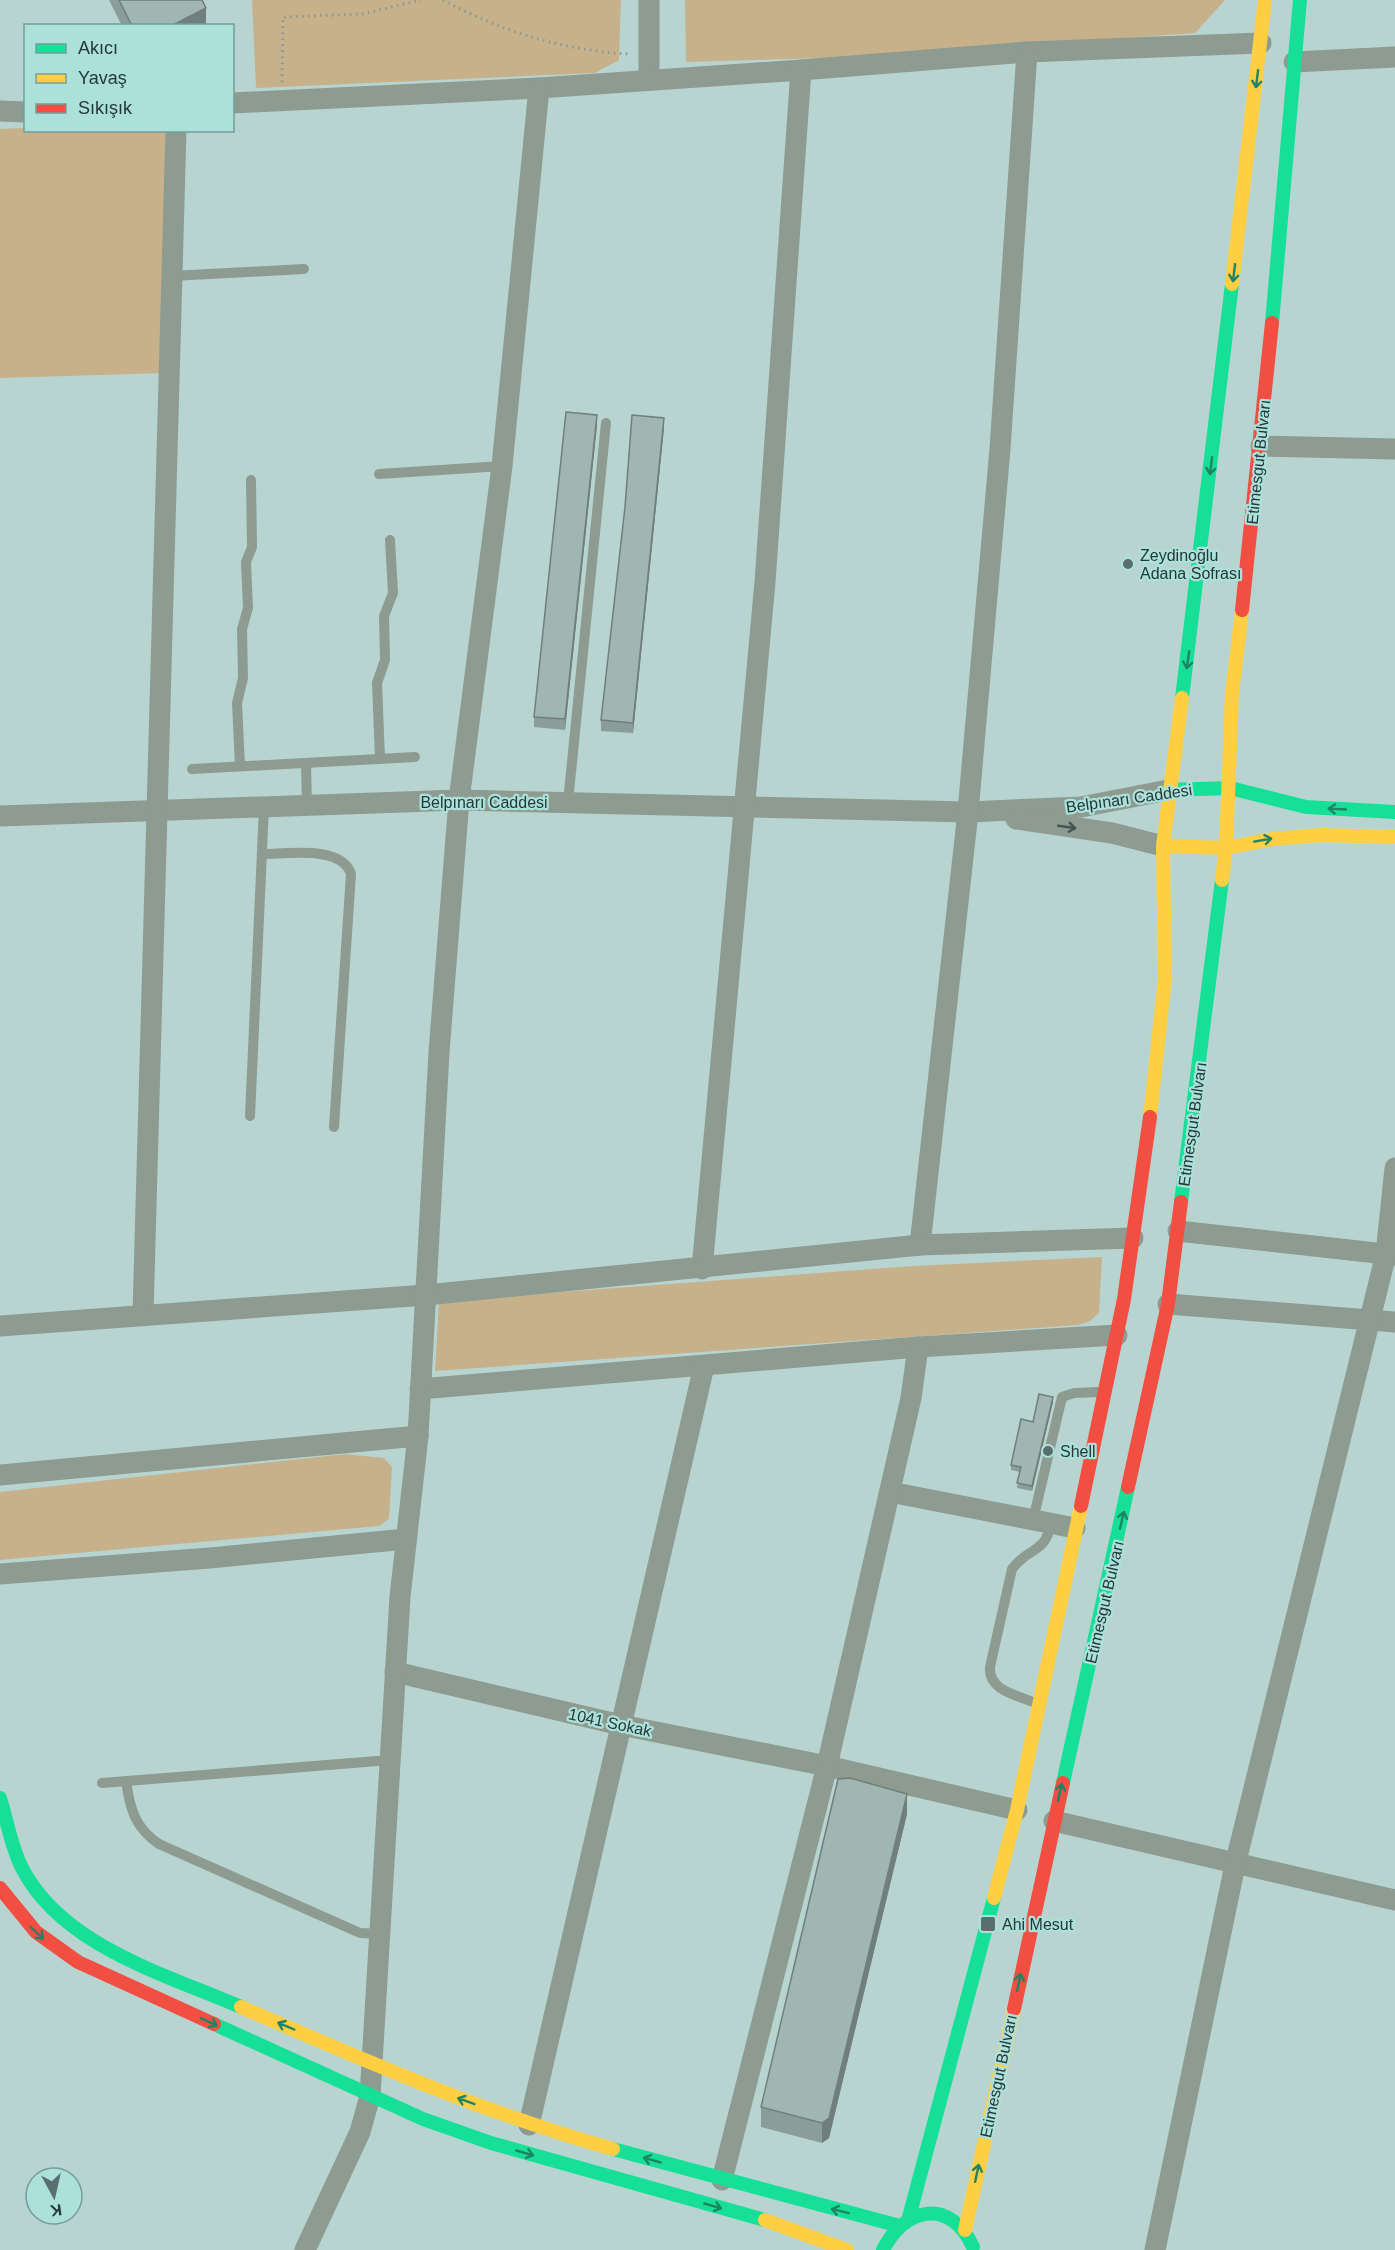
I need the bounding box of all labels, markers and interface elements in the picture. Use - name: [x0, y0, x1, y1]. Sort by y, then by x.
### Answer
- legend: [24, 24, 234, 132]
- text: Akıcı: [78, 38, 118, 58]
- text: Yavaş: [78, 68, 127, 88]
- one-way arrow: [1251, 69, 1262, 88]
- text: Sıkışık: [78, 98, 133, 118]
- one-way arrow: [1228, 262, 1239, 282]
- street label: Etimesgut Bulvarı: [1243, 399, 1274, 525]
- one-way arrow: [1206, 456, 1217, 476]
- place label: Zeydinoğlu Adana Sofrası: [1140, 547, 1241, 582]
- marker: Zeydinoğlu Adana Sofrası: [1121, 557, 1135, 571]
- one-way arrow: [1182, 650, 1193, 669]
- street label: Belpınarı Caddesi: [1065, 781, 1193, 816]
- street label: Belpınarı Caddesi: [420, 794, 548, 811]
- one-way arrow: [1327, 803, 1347, 814]
- one-way arrow: [1057, 821, 1077, 832]
- one-way arrow: [1252, 835, 1272, 846]
- street label: Etimesgut Bulvarı: [1175, 1061, 1210, 1187]
- place label: Shell: [1060, 1443, 1096, 1460]
- marker: Shell: [1041, 1444, 1055, 1458]
- one-way arrow: [1117, 1511, 1128, 1530]
- street label: Etimesgut Bulvarı: [1082, 1539, 1127, 1665]
- street label: 1041 Sokak: [567, 1705, 654, 1740]
- one-way arrow: [1055, 1783, 1067, 1802]
- marker: Ahi Mesut: [979, 1915, 997, 1933]
- place label: Ahi Mesut: [1002, 1916, 1074, 1933]
- one-way arrow: [30, 1926, 45, 1940]
- one-way arrow: [1013, 1973, 1025, 1992]
- street label: Etimesgut Bulvarı: [977, 2013, 1020, 2139]
- one-way arrow: [200, 2017, 218, 2029]
- one-way arrow: [277, 2020, 295, 2031]
- one-way arrow: [457, 2095, 476, 2106]
- one-way arrow: [515, 2148, 534, 2159]
- one-way arrow: [642, 2154, 661, 2165]
- one-way arrow: [972, 2164, 984, 2183]
- north arrow: [24, 2166, 84, 2226]
- one-way arrow: [703, 2200, 722, 2212]
- text: K: [49, 2201, 63, 2220]
- one-way arrow: [830, 2205, 849, 2217]

